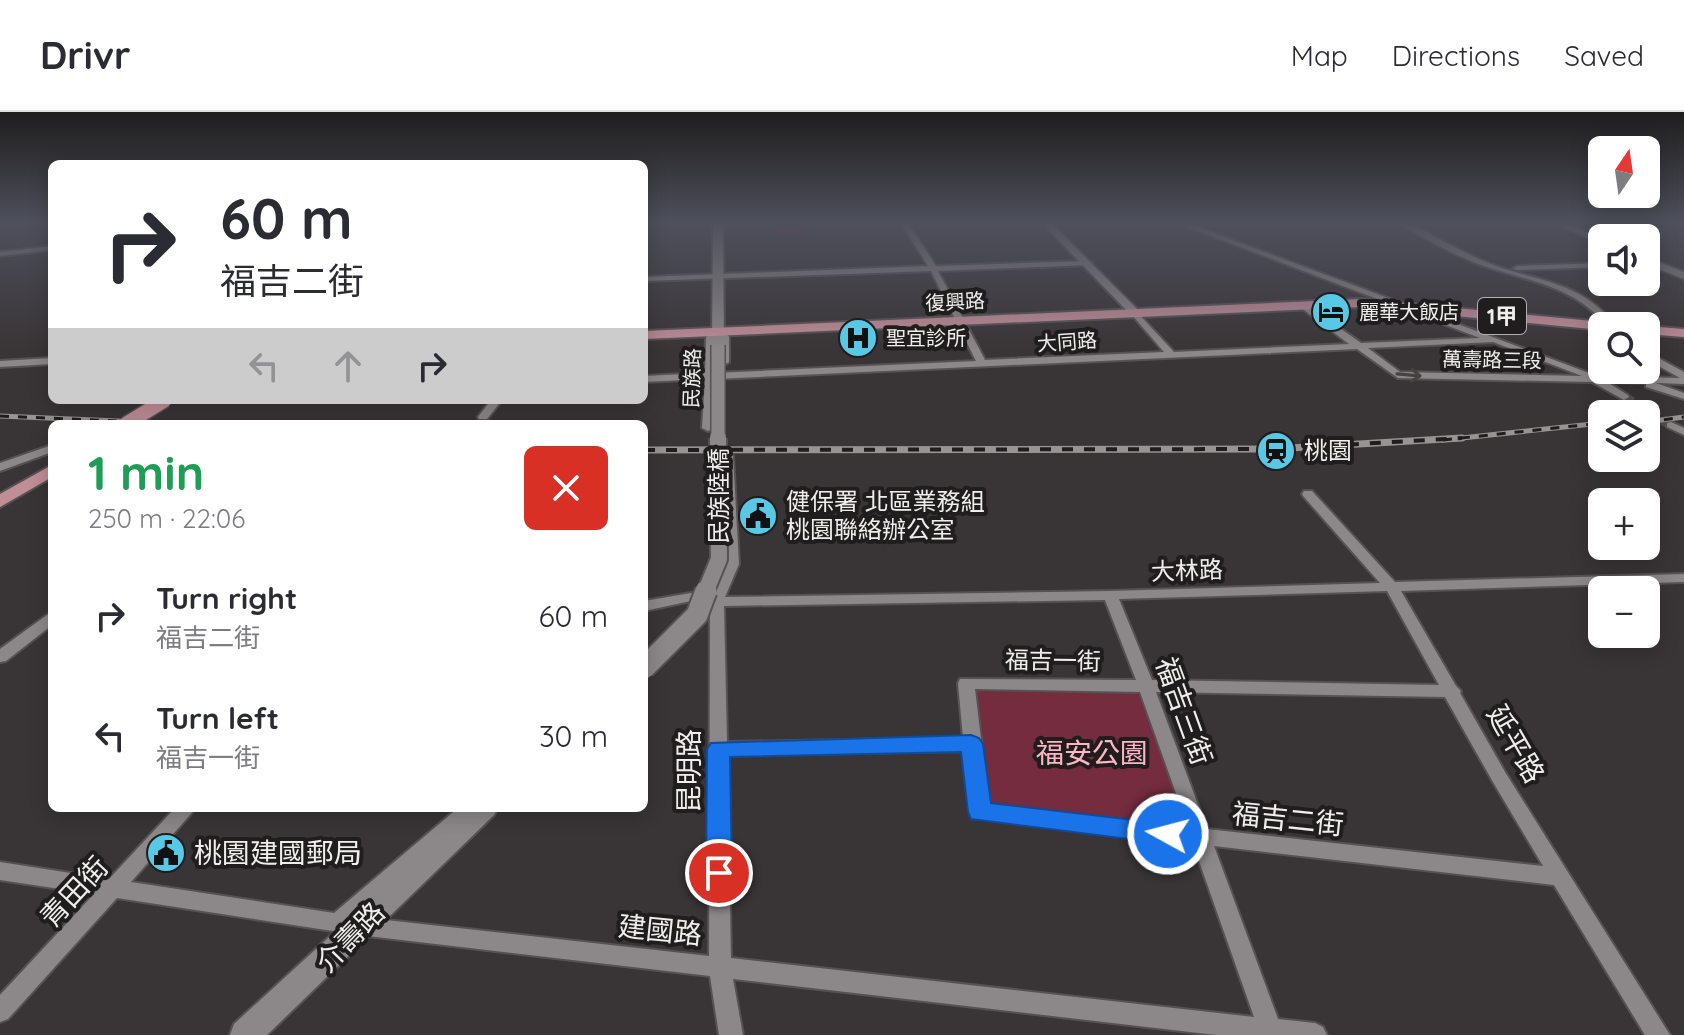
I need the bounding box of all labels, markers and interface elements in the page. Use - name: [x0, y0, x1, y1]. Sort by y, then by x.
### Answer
- text: Drivr: [40, 31, 130, 79]
- text: Map: [1291, 38, 1348, 73]
- text: Directions: [1392, 38, 1520, 73]
- text: Saved: [1564, 38, 1644, 73]
- north arrow: [1588, 136, 1660, 208]
- map controls: [1588, 136, 1660, 648]
- text: 60 m: [220, 183, 353, 253]
- icon: right: [88, 192, 192, 296]
- button: sound: [1588, 224, 1660, 296]
- text: 福吉二街: [220, 258, 364, 303]
- street label: 復興路: [924, 287, 986, 316]
- hotel icon: 麗華大飯店: [1310, 291, 1352, 333]
- road number: 1甲: [1478, 298, 1526, 334]
- place label: 麗華大飯店: [1359, 299, 1459, 324]
- button: search: [1588, 312, 1660, 384]
- hospital icon: 聖宜診所: [837, 317, 879, 359]
- place label: 聖宜診所: [886, 325, 966, 350]
- street label: 大同路: [1036, 327, 1098, 356]
- icon: left: [242, 344, 286, 388]
- icon: ahead: [326, 344, 370, 388]
- icon: right: [410, 344, 454, 388]
- street label: 萬壽路三段: [1442, 346, 1542, 373]
- street label: 民族路: [678, 348, 705, 408]
- one-way arrow: [1395, 368, 1422, 383]
- button: layers: [1588, 400, 1660, 472]
- station icon: 桃園: [1255, 430, 1297, 472]
- place label: 桃園: [1304, 435, 1352, 465]
- text: 1 min: [88, 442, 204, 502]
- button: close: [524, 446, 608, 530]
- street label: 民族陸橋: [703, 448, 733, 544]
- place label: 健保署 北區業務組 桃園聯絡辦公室: [786, 486, 985, 544]
- button: +: [1588, 488, 1660, 560]
- public building icon: 健保署 北區業務組 桃園聯絡辦公室: [737, 495, 779, 537]
- text: 250 m · 22:06: [88, 502, 245, 535]
- street label: 大林路: [1150, 554, 1223, 586]
- button: −: [1588, 576, 1660, 648]
- text: Turn right: [156, 579, 297, 617]
- icon: right: [88, 594, 132, 638]
- text: 60 m: [538, 597, 608, 635]
- text: 福吉二街: [156, 621, 260, 654]
- street label: 福吉一街: [1005, 644, 1101, 676]
- street label: 福吉三街: [1149, 652, 1220, 769]
- text: Turn left: [156, 699, 279, 737]
- street label: 延平路: [1480, 699, 1553, 789]
- icon: left: [88, 714, 132, 758]
- text: 30 m: [539, 717, 608, 755]
- street label: 昆明路: [671, 729, 706, 813]
- park label: 福安公園: [1036, 735, 1148, 770]
- text: 福吉一街: [156, 741, 260, 774]
- position arrow: [1126, 792, 1210, 876]
- street label: 福吉二街: [1231, 795, 1346, 842]
- public building icon: 桃園建國郵局: [145, 832, 187, 874]
- place label: 桃園建國郵局: [194, 835, 362, 870]
- pin: [685, 839, 753, 907]
- street label: 青田街: [32, 849, 115, 934]
- icon: arrive: [697, 851, 741, 895]
- street label: 介壽路: [308, 894, 391, 979]
- street label: 建國路: [616, 908, 704, 951]

